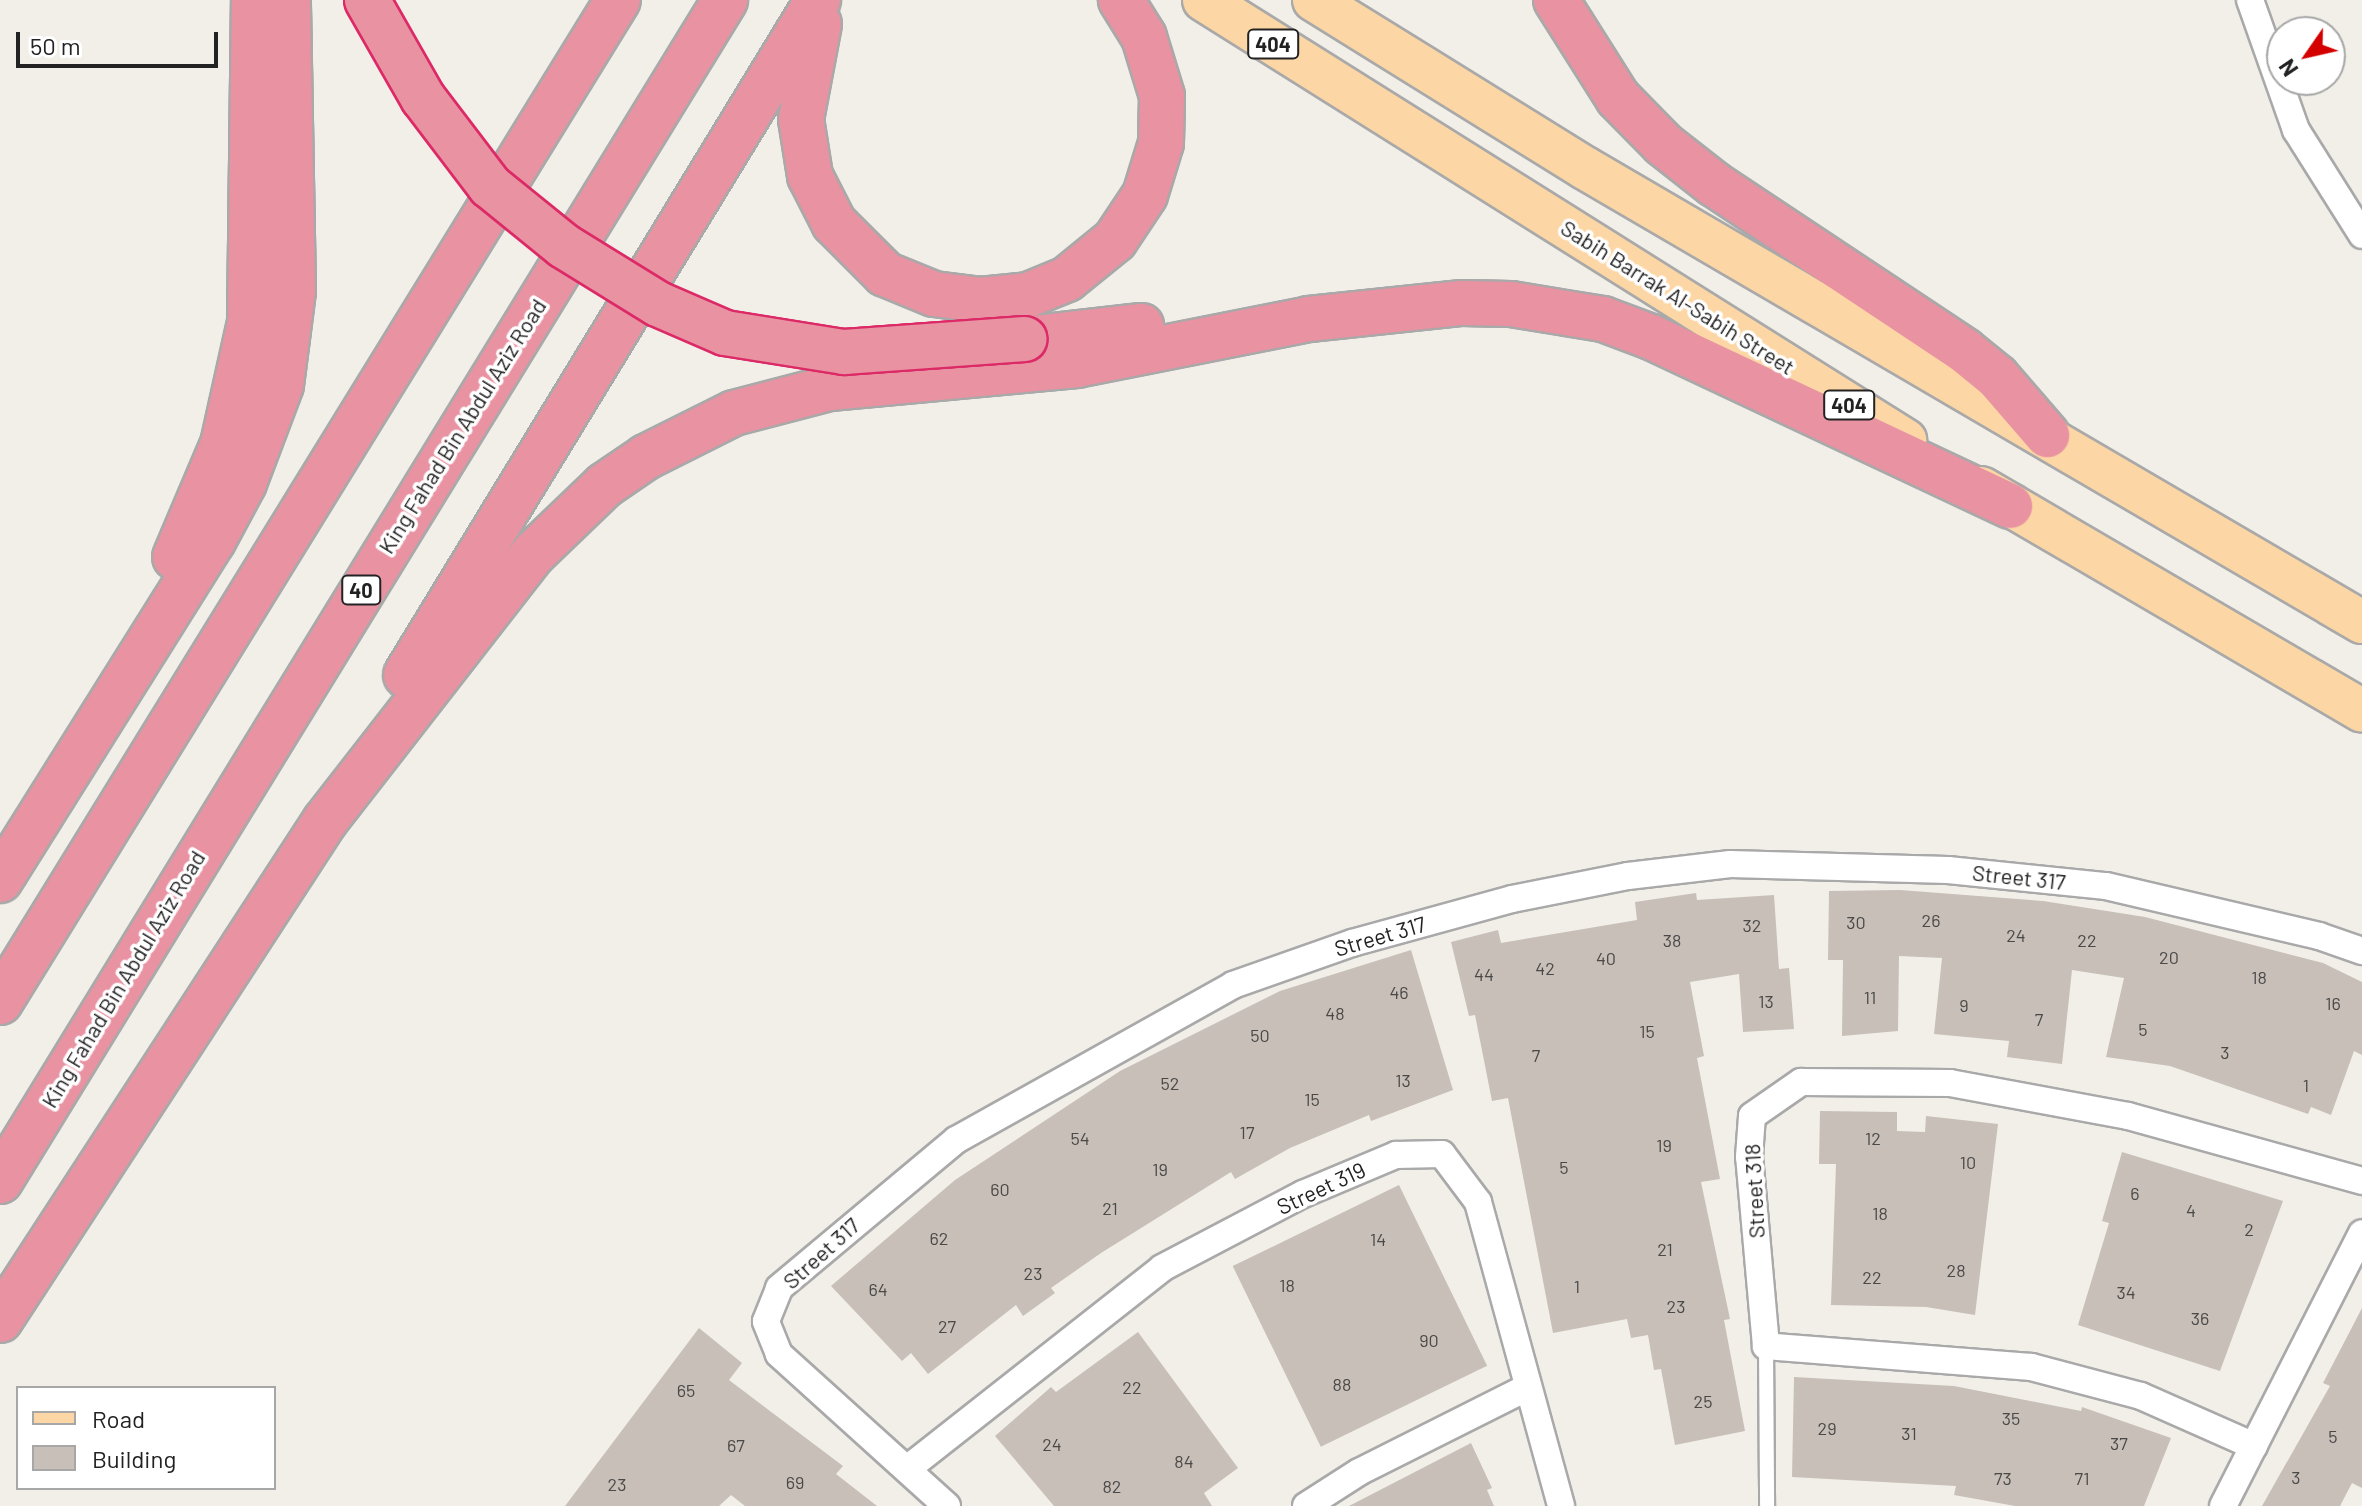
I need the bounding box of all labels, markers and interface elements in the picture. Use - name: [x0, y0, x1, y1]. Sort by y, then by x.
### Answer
- scale bar: [20, 16, 222, 66]
- north arrow: [2266, 16, 2346, 96]
- road number: 404: [1247, 28, 1299, 60]
- text: 50 m: [30, 31, 81, 60]
- text: N: [2273, 55, 2303, 82]
- street label: Sabih Barrak Al-Sabih Street: [1556, 214, 1800, 380]
- street label: King Fahad Bin Abdul Aziz Road: [373, 294, 551, 558]
- road number: 404: [1823, 389, 1875, 421]
- road number: 40: [341, 574, 381, 606]
- street label: King Fahad Bin Abdul Aziz Road: [36, 846, 210, 1112]
- street label: Street 317: [1971, 859, 2067, 895]
- house number: 26: [1922, 909, 1940, 931]
- street label: Street 317: [1331, 910, 1429, 962]
- house number: 30: [1846, 911, 1866, 933]
- house number: 32: [1743, 914, 1761, 936]
- house number: 24: [2006, 924, 2026, 946]
- house number: 38: [1663, 929, 1681, 951]
- house number: 22: [2077, 929, 2097, 951]
- house number: 20: [2159, 946, 2179, 968]
- house number: 40: [1596, 947, 1616, 969]
- house number: 42: [1535, 957, 1555, 979]
- house number: 44: [1474, 963, 1494, 985]
- house number: 18: [2251, 966, 2267, 988]
- house number: 46: [1389, 981, 1409, 1003]
- house number: 11: [1864, 986, 1876, 1008]
- house number: 13: [1758, 990, 1774, 1012]
- house number: 16: [2325, 992, 2341, 1014]
- house number: 9: [1959, 994, 1969, 1016]
- house number: 48: [1325, 1002, 1345, 1024]
- house number: 7: [2035, 1008, 2043, 1030]
- house number: 5: [2138, 1018, 2148, 1040]
- house number: 15: [1639, 1020, 1655, 1042]
- house number: 50: [1250, 1024, 1270, 1046]
- house number: 3: [2220, 1041, 2230, 1063]
- house number: 7: [1532, 1044, 1540, 1066]
- house number: 13: [1395, 1069, 1411, 1091]
- house number: 52: [1161, 1072, 1179, 1094]
- house number: 1: [2303, 1074, 2309, 1096]
- house number: 15: [1304, 1088, 1320, 1110]
- house number: 17: [1240, 1121, 1254, 1143]
- house number: 54: [1070, 1127, 1090, 1149]
- house number: 12: [1865, 1127, 1881, 1149]
- house number: 19: [1656, 1134, 1672, 1156]
- street label: Street 318: [1738, 1143, 1770, 1239]
- house number: 10: [1960, 1151, 1976, 1173]
- street label: Street 319: [1272, 1156, 1370, 1220]
- house number: 5: [1559, 1156, 1569, 1178]
- house number: 19: [1152, 1158, 1168, 1180]
- house number: 60: [990, 1178, 1010, 1200]
- house number: 6: [2130, 1182, 2140, 1204]
- house number: 21: [1102, 1197, 1118, 1219]
- house number: 4: [2186, 1199, 2196, 1221]
- house number: 18: [1872, 1202, 1888, 1224]
- street label: Street 317: [777, 1212, 865, 1294]
- house number: 2: [2244, 1218, 2254, 1240]
- house number: 62: [930, 1227, 948, 1249]
- house number: 14: [1370, 1228, 1386, 1250]
- house number: 21: [1657, 1238, 1673, 1260]
- house number: 28: [1946, 1259, 1966, 1281]
- house number: 23: [1024, 1262, 1042, 1284]
- house number: 22: [1862, 1266, 1882, 1288]
- house number: 18: [1279, 1274, 1295, 1296]
- house number: 1: [1574, 1275, 1580, 1297]
- house number: 64: [868, 1278, 888, 1300]
- house number: 34: [2116, 1281, 2136, 1303]
- house number: 23: [1667, 1295, 1685, 1317]
- house number: 36: [2191, 1307, 2209, 1329]
- house number: 27: [938, 1315, 956, 1337]
- house number: 90: [1419, 1329, 1439, 1351]
- house number: 88: [1333, 1373, 1351, 1395]
- house number: 22: [1122, 1376, 1142, 1398]
- house number: 65: [677, 1379, 695, 1401]
- legend: [16, 1386, 276, 1490]
- house number: 25: [1694, 1390, 1712, 1412]
- text: Road: [92, 1404, 145, 1433]
- house number: 35: [2002, 1407, 2020, 1429]
- house number: 29: [1817, 1417, 1837, 1439]
- house number: 31: [1901, 1422, 1917, 1444]
- house number: 5: [2328, 1425, 2338, 1447]
- house number: 37: [2110, 1432, 2128, 1454]
- house number: 24: [1042, 1433, 1062, 1455]
- house number: 67: [727, 1434, 745, 1456]
- text: Building: [92, 1444, 176, 1473]
- house number: 84: [1174, 1450, 1194, 1472]
- house number: 3: [2291, 1466, 2301, 1488]
- house number: 73: [1994, 1467, 2012, 1489]
- house number: 71: [2075, 1467, 2089, 1489]
- house number: 69: [786, 1471, 804, 1493]
- house number: 23: [608, 1473, 626, 1495]
- house number: 82: [1102, 1475, 1122, 1497]

